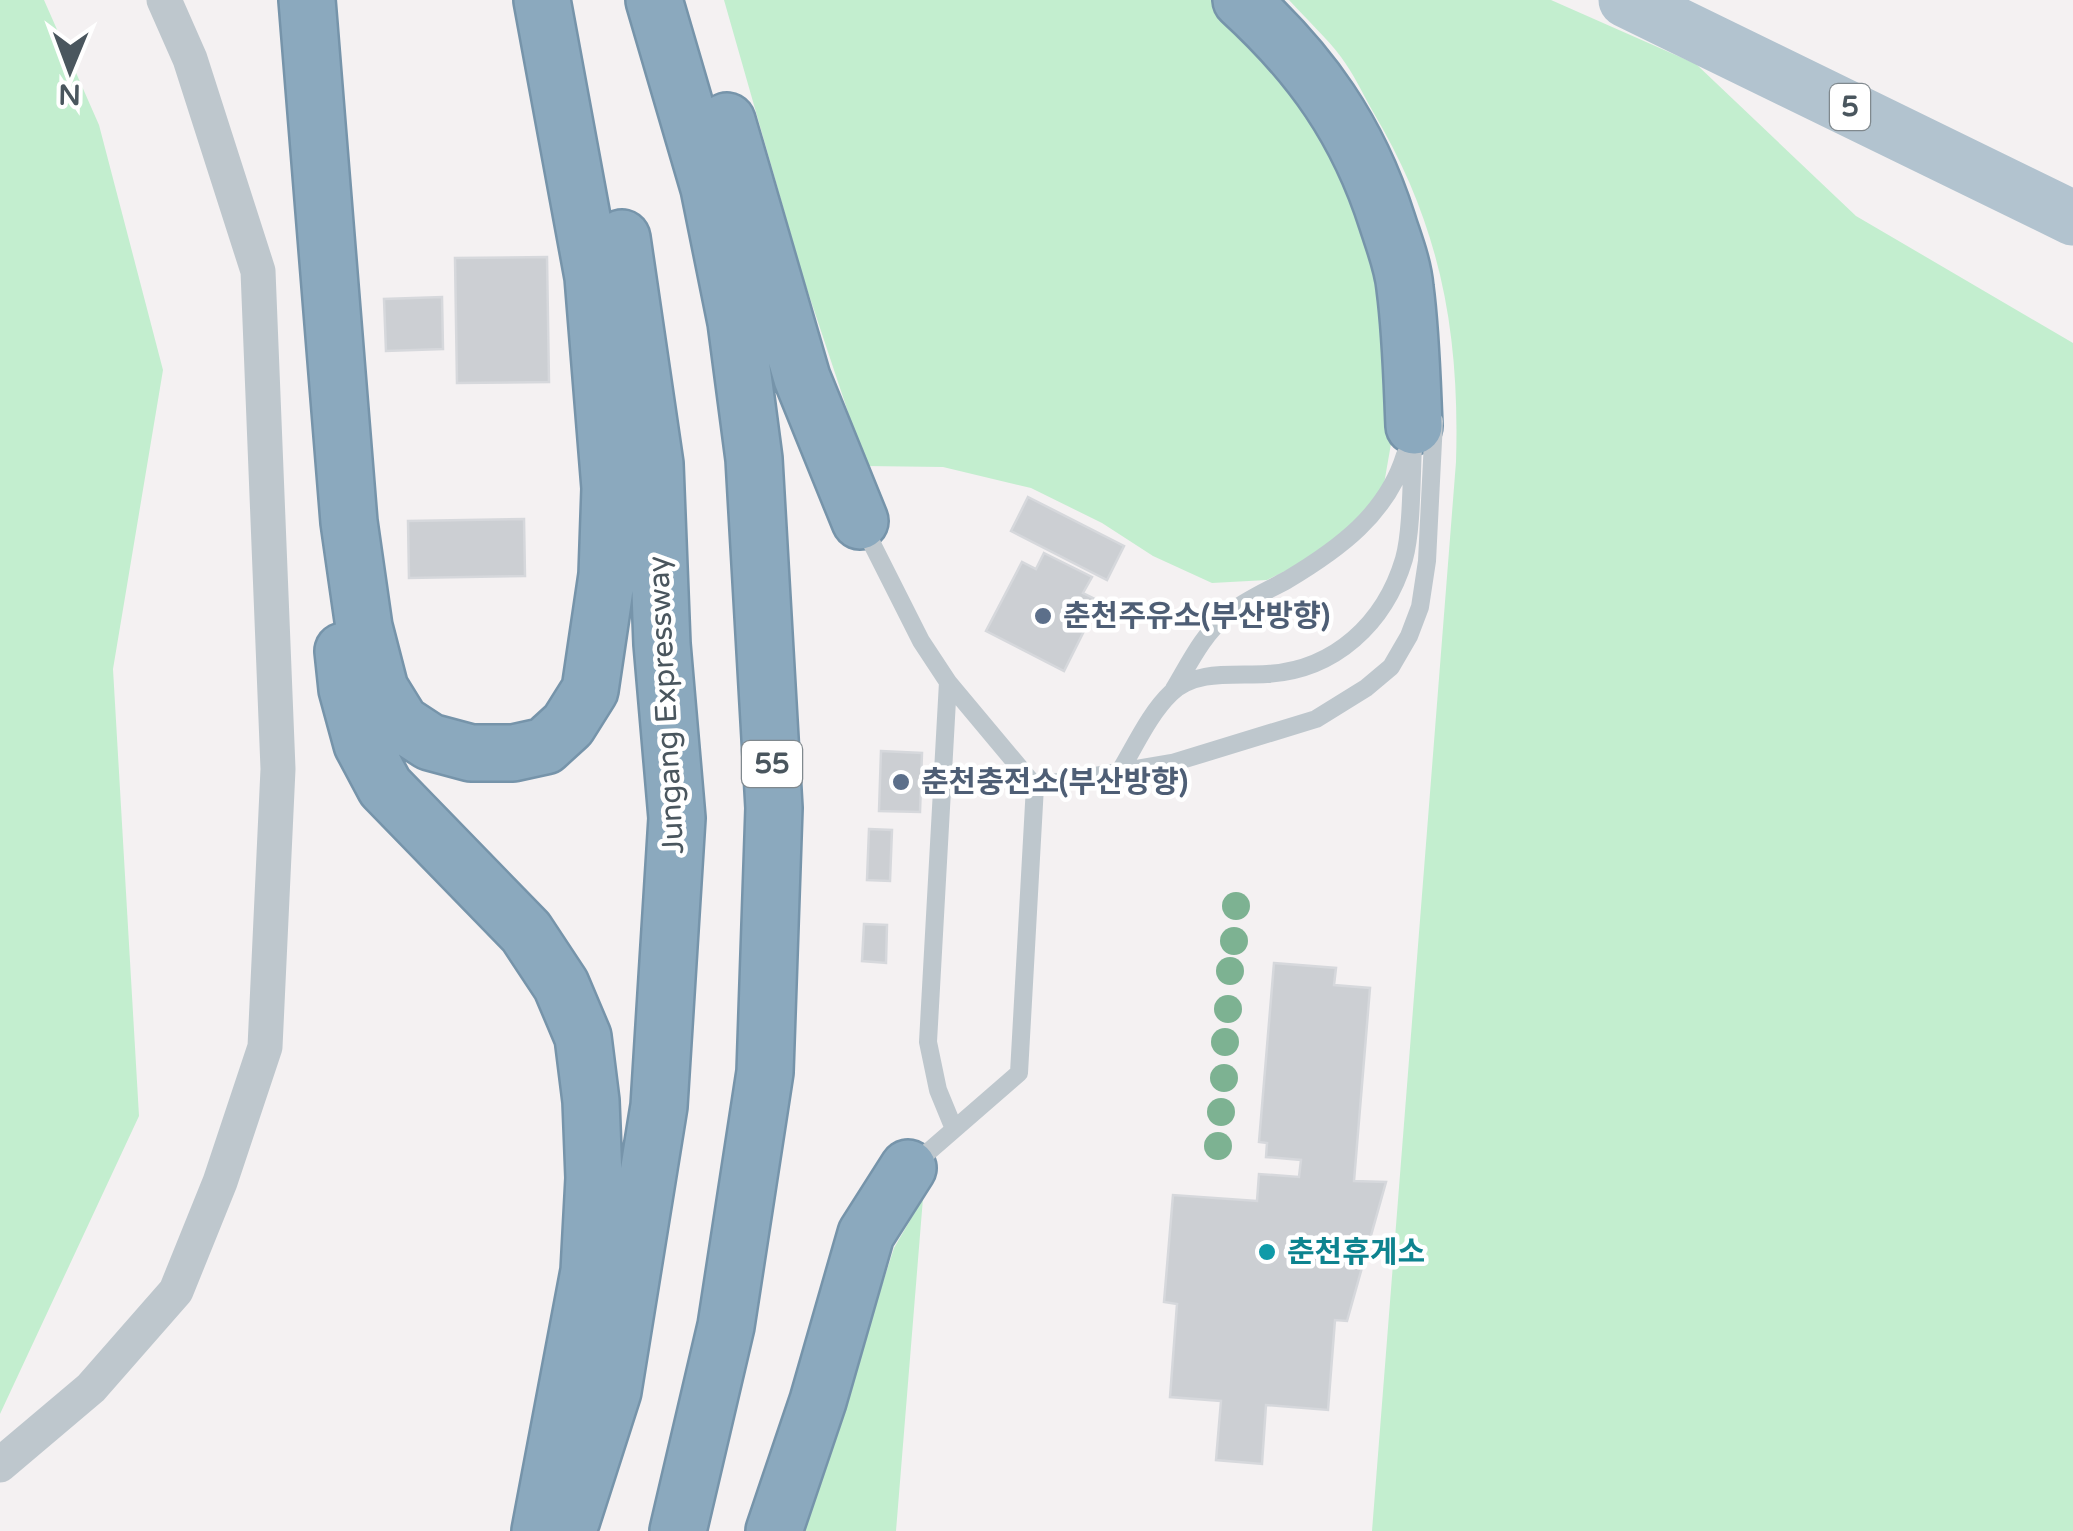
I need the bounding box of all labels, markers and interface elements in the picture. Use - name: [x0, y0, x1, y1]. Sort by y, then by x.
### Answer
- north arrow: [20, 20, 120, 120]
- text: N: [58, 77, 81, 111]
- road number: 5: [1830, 84, 1870, 130]
- street label: Jungang Expressway: [640, 555, 692, 855]
- place label: 춘천주유소(부산방향): [1063, 598, 1330, 635]
- marker: 춘천주유소(부산방향): [1032, 605, 1054, 627]
- road number: 55: [742, 741, 802, 787]
- place label: 춘천충전소(부산방향): [921, 764, 1188, 801]
- marker: 춘천충전소(부산방향): [890, 771, 912, 793]
- place label: 춘천휴게소: [1287, 1234, 1425, 1271]
- marker: 춘천휴게소: [1256, 1241, 1278, 1263]

